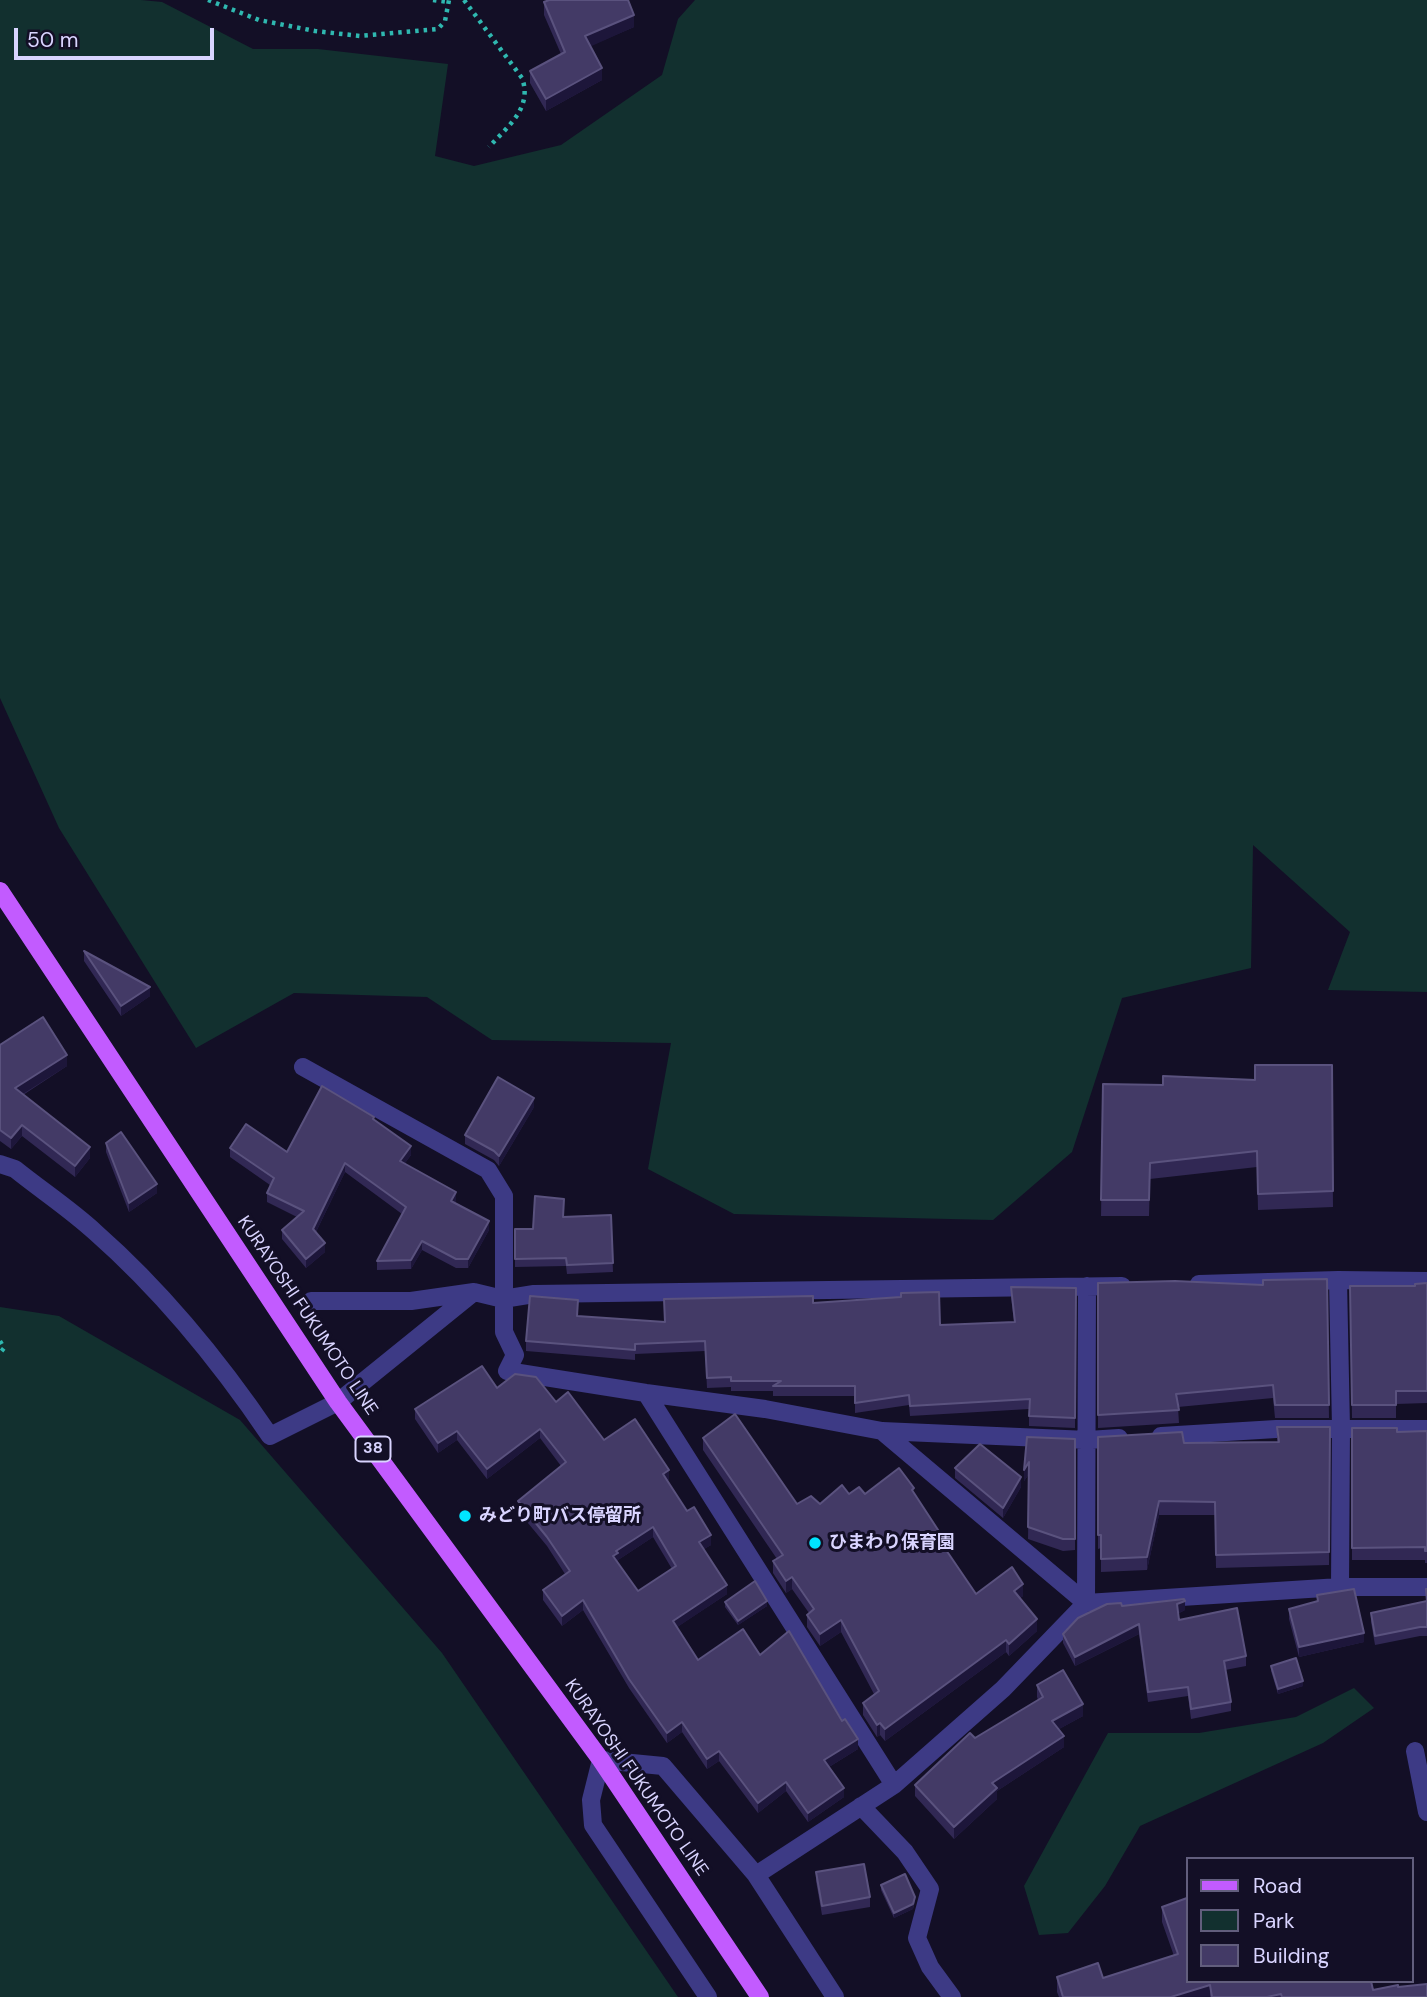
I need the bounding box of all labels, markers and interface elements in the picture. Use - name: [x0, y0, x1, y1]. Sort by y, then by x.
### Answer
- scale bar: [18, 14, 217, 58]
- text: 50 m: [27, 26, 78, 54]
- street label: KURAYOSHI FUKUMOTO LINE: [232, 1212, 382, 1420]
- road number: 38: [356, 1436, 390, 1462]
- place label: みどり町バス停留所: [479, 1505, 641, 1527]
- marker: みどり町バス停留所: [457, 1508, 473, 1524]
- place label: ひまわり保育園: [829, 1532, 955, 1554]
- marker: ひまわり保育園: [807, 1535, 823, 1551]
- street label: KURAYOSHI FUKUMOTO LINE: [560, 1675, 712, 1881]
- legend: [1186, 1857, 1413, 1983]
- text: Road: [1253, 1872, 1302, 1900]
- text: Park: [1253, 1907, 1294, 1935]
- text: Building: [1253, 1942, 1329, 1970]

